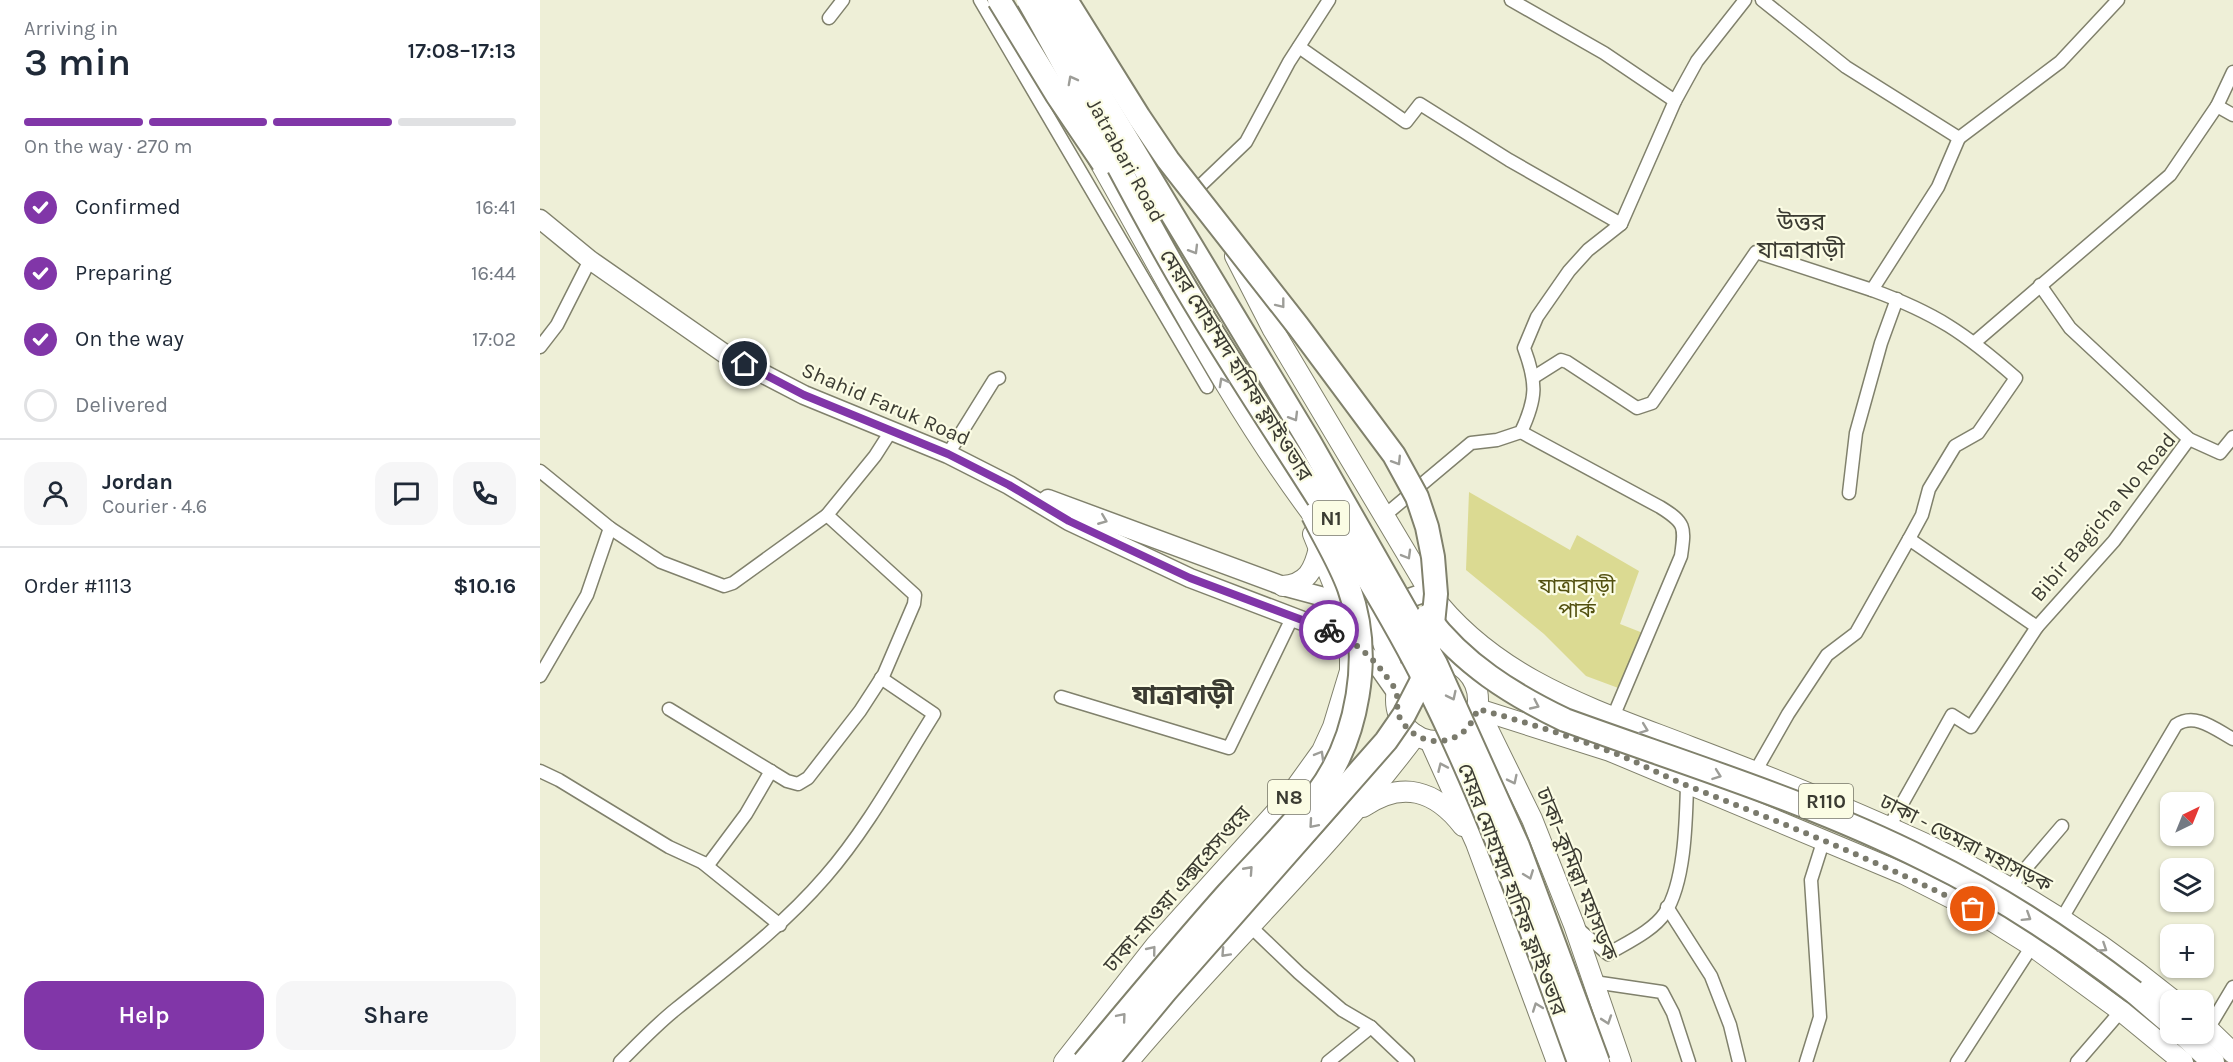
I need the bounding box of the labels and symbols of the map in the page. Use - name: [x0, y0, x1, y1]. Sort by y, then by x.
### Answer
- one-way arrow: [1068, 76, 1079, 86]
- street label: Jatrabari Road: [1082, 94, 1170, 226]
- district label: উত্তর যাত্রাবাড়ী: [1756, 208, 1846, 264]
- one-way arrow: [1186, 244, 1198, 254]
- street label: মেয়র মোহাম্মদ হানিফ ফ্লাইওভার: [1155, 245, 1317, 485]
- one-way arrow: [1274, 298, 1285, 309]
- pin: [719, 338, 770, 389]
- street label: Shahid Faruk Road: [798, 358, 974, 450]
- one-way arrow: [1219, 378, 1231, 388]
- one-way arrow: [1287, 411, 1299, 421]
- street label: Bibir Bagicha No Road: [2025, 428, 2181, 606]
- one-way arrow: [1390, 455, 1402, 465]
- road number: N1: [1313, 501, 1349, 535]
- one-way arrow: [1097, 513, 1108, 525]
- one-way arrow: [1400, 549, 1411, 559]
- park label: যাত্রাবাড়ী পার্ক: [1538, 574, 1616, 622]
- courier: [1299, 600, 1359, 660]
- district label: যাত্রাবাড়ী: [1131, 679, 1234, 711]
- one-way arrow: [1444, 690, 1456, 701]
- one-way arrow: [1528, 698, 1539, 710]
- one-way arrow: [1638, 721, 1649, 734]
- one-way arrow: [1312, 751, 1324, 761]
- street label: মেয়র মোহাম্মদ হানিফ ফ্লাইওভার: [1453, 760, 1571, 1019]
- one-way arrow: [1438, 763, 1450, 774]
- one-way arrow: [1710, 768, 1721, 780]
- one-way arrow: [1506, 774, 1518, 785]
- road number: N8: [1268, 780, 1310, 814]
- street label: ঢাকা–কুমিল্লা মহাসড়ক: [1531, 783, 1623, 965]
- road number: R110: [1799, 784, 1853, 818]
- street label: ঢাকা - ডেমরা মহাসড়ক: [1875, 789, 2057, 897]
- north arrow: [2160, 792, 2214, 846]
- street label: ঢাকা-মাওয়া এক্সপ্রেসওয়ে: [1098, 801, 1256, 977]
- one-way arrow: [1309, 817, 1320, 828]
- one-way arrow: [1242, 866, 1253, 876]
- one-way arrow: [1522, 869, 1534, 880]
- pin: [1947, 883, 1998, 934]
- one-way arrow: [2020, 910, 2031, 921]
- one-way arrow: [2097, 940, 2107, 952]
- one-way arrow: [1221, 945, 1232, 956]
- one-way arrow: [1145, 946, 1156, 957]
- one-way arrow: [1532, 1002, 1545, 1013]
- one-way arrow: [1115, 1013, 1126, 1024]
- one-way arrow: [1599, 1014, 1612, 1025]

